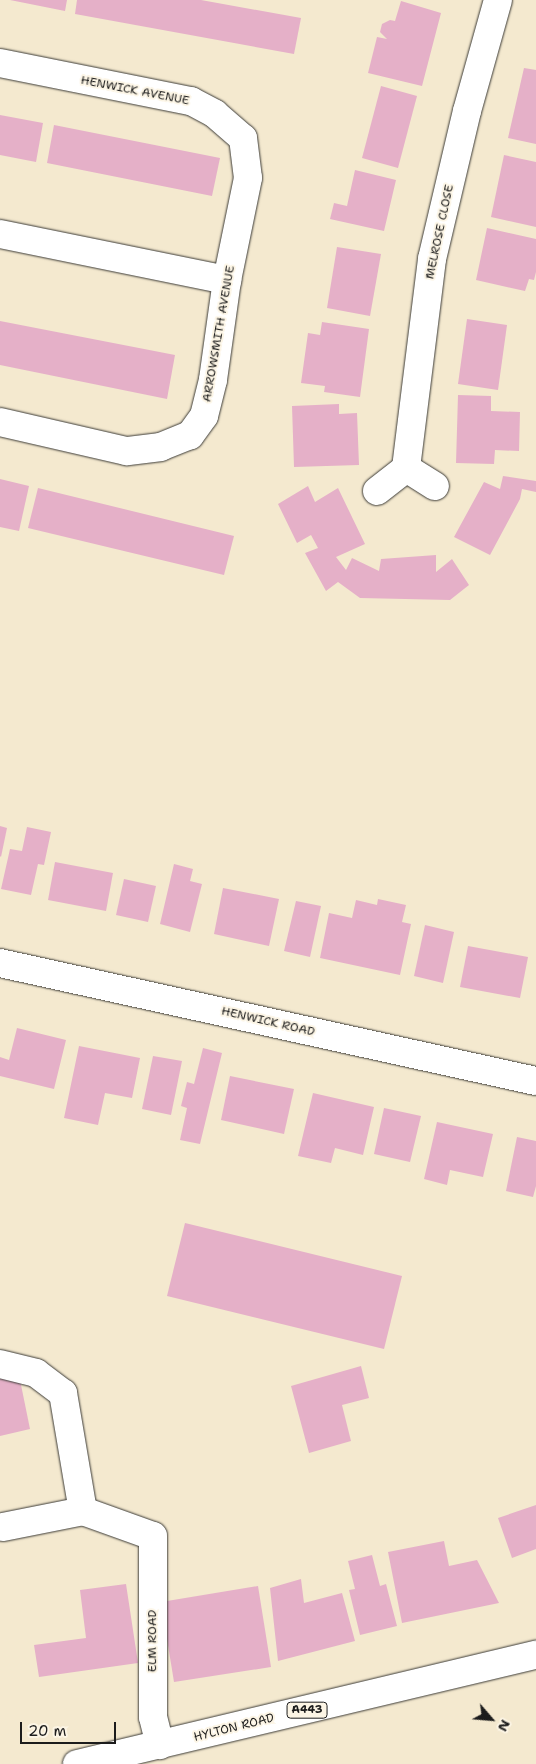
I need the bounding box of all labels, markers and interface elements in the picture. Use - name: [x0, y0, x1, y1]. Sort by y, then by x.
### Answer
- street label: HENWICK AVENUE: [79, 73, 191, 109]
- street label: MELROSE CLOSE: [423, 183, 457, 281]
- street label: ARROWSMITH AVENUE: [200, 265, 238, 403]
- street label: HENWICK ROAD: [220, 1004, 316, 1040]
- street label: ELM ROAD: [146, 1610, 160, 1672]
- north arrow: [466, 1694, 516, 1744]
- road number: A443: [286, 1702, 328, 1718]
- street label: HYLTON ROAD: [192, 1711, 276, 1745]
- scale bar: [22, 1712, 119, 1744]
- text: N: [494, 1717, 515, 1735]
- text: 20 m: [28, 1721, 67, 1741]

